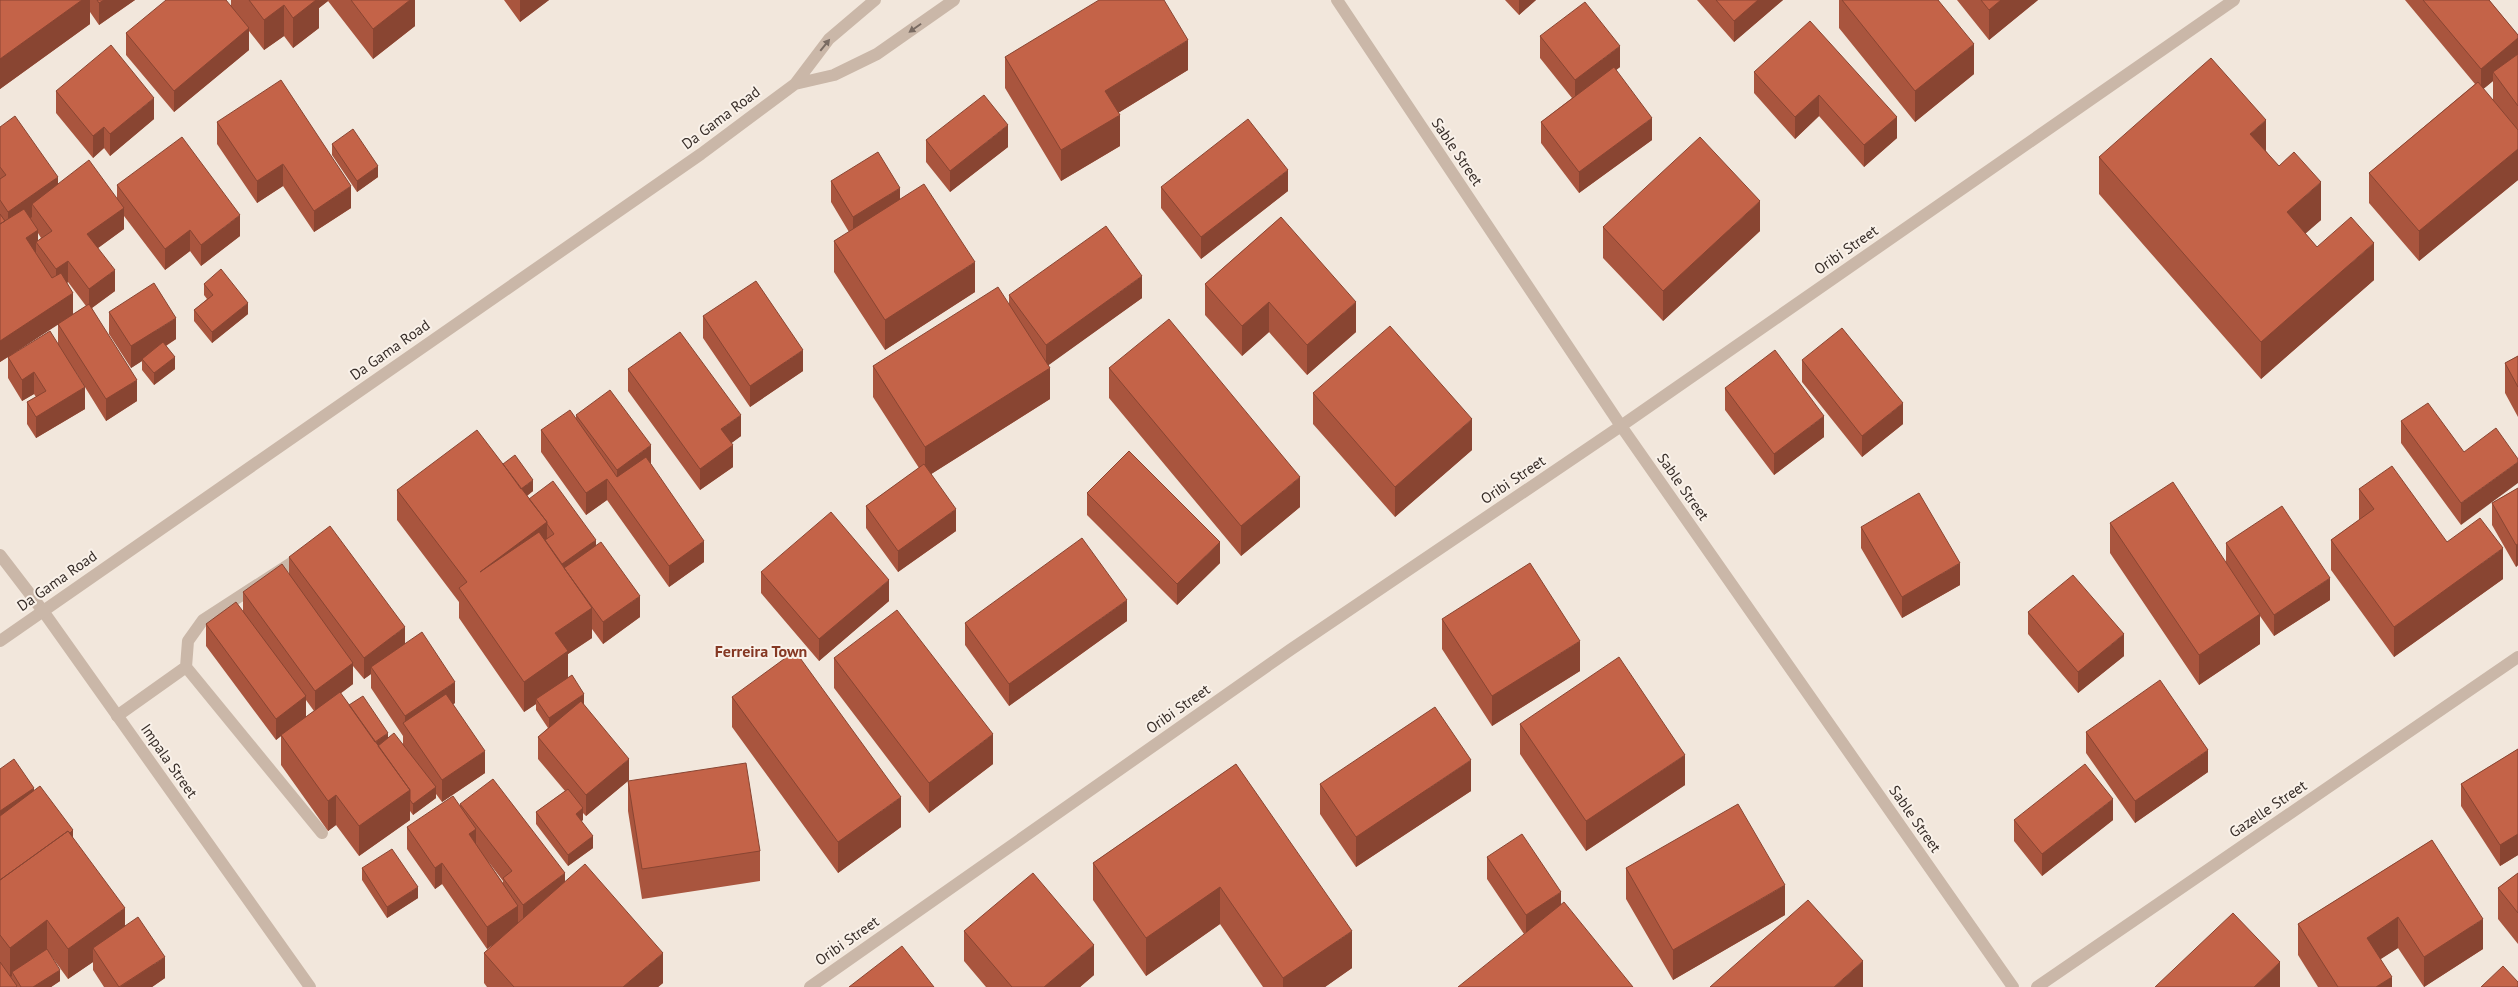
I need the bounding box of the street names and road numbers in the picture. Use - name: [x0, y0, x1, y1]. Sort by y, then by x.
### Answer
- street label: Da Gama Road: [678, 82, 764, 153]
- street label: Sable Street: [1428, 114, 1487, 189]
- street label: Oribi Street: [1810, 221, 1881, 279]
- street label: Da Gama Road: [346, 315, 433, 384]
- street label: Sable Street: [1653, 449, 1714, 524]
- street label: Oribi Street: [1477, 451, 1549, 508]
- street label: Da Gama Road: [13, 546, 100, 615]
- street label: Oribi Street: [1142, 680, 1213, 738]
- street label: Impala Street: [137, 720, 202, 801]
- street label: Gazelle Street: [2225, 776, 2310, 841]
- street label: Sable Street: [1885, 781, 1946, 856]
- street label: Oribi Street: [811, 912, 882, 970]

